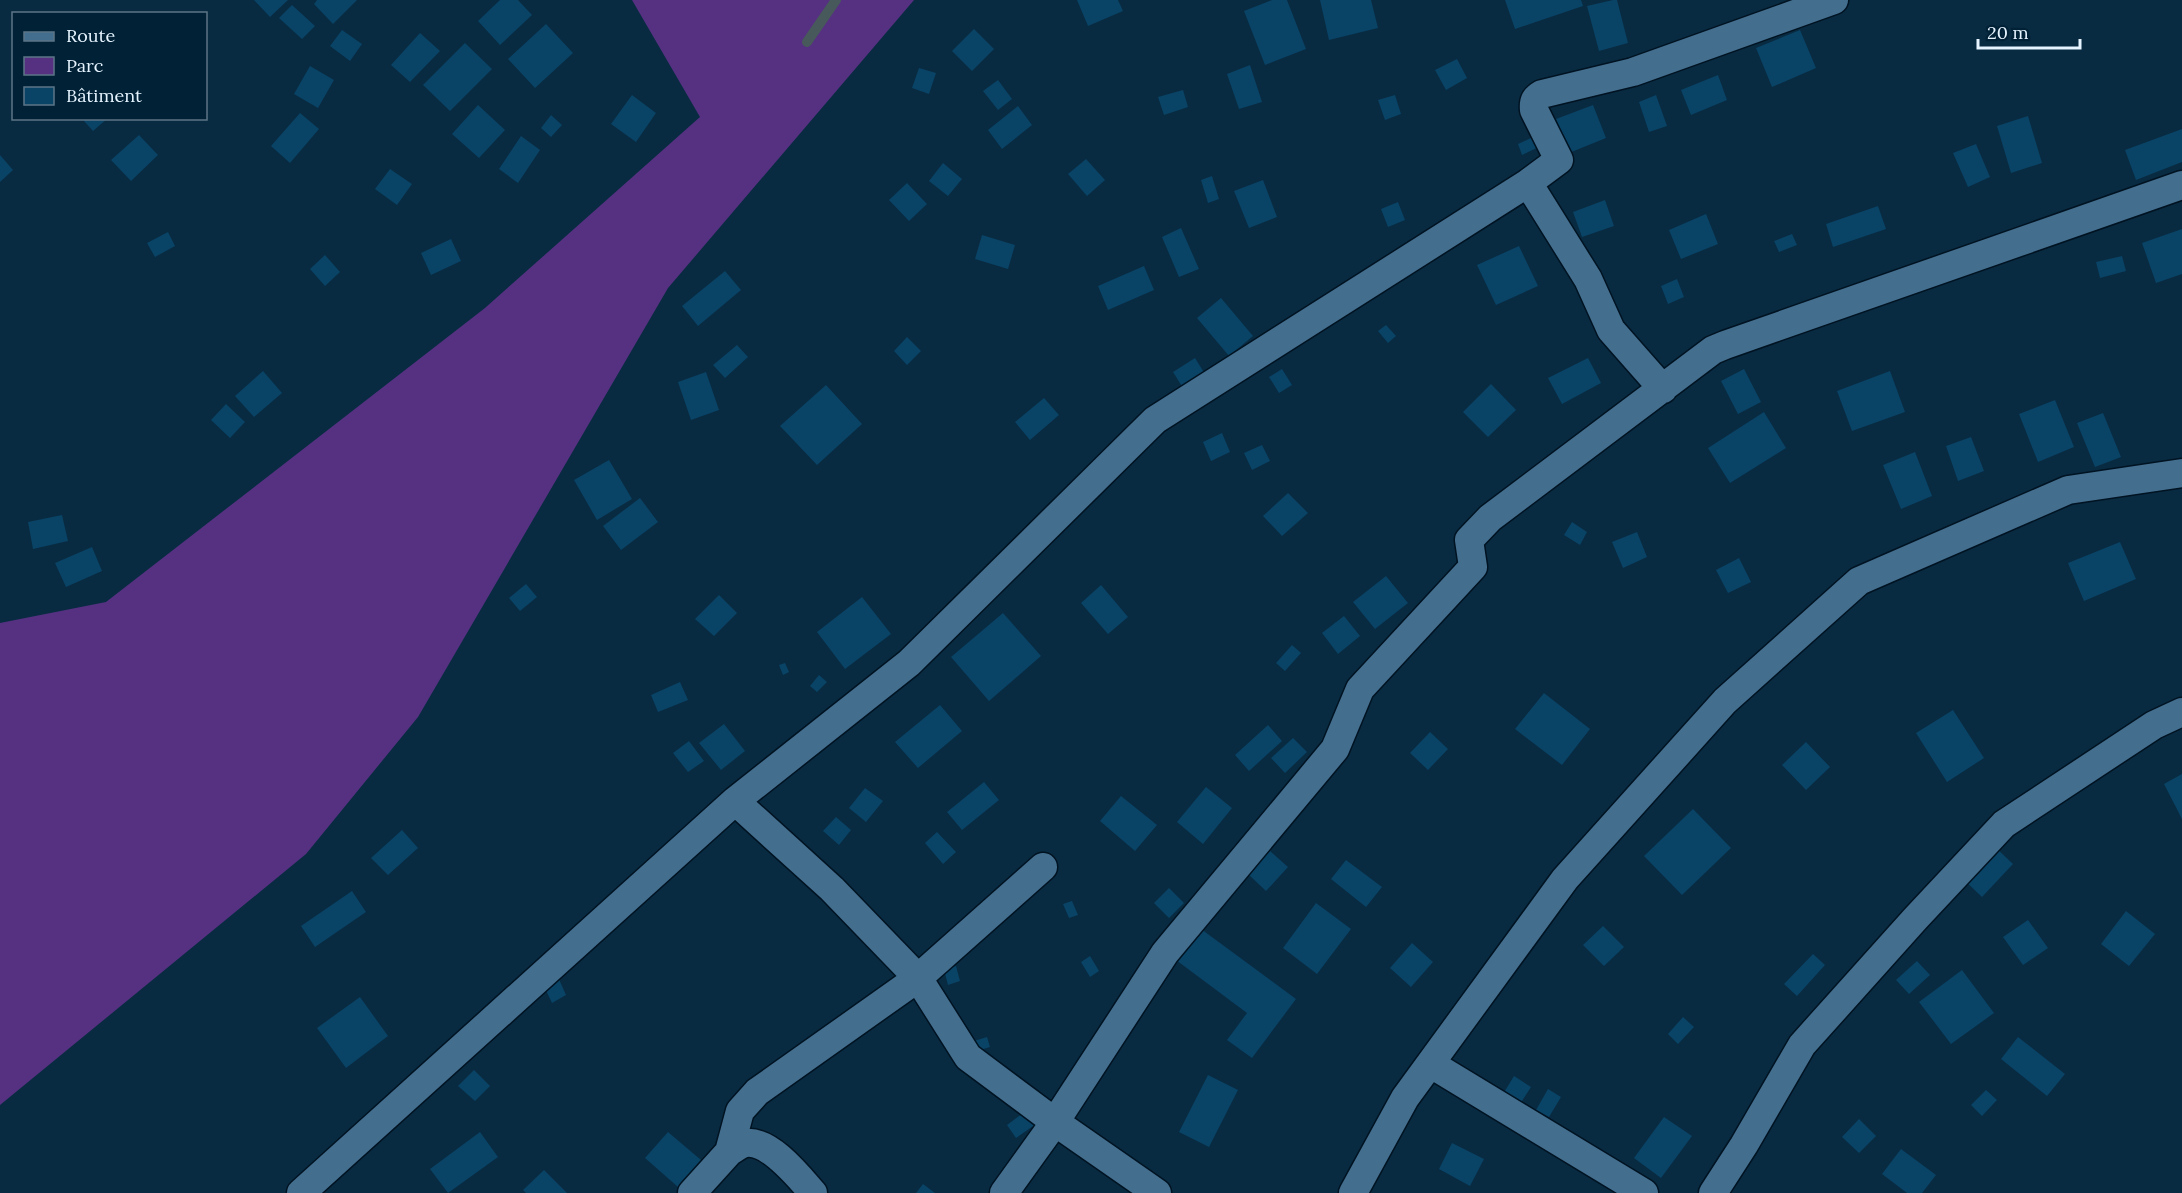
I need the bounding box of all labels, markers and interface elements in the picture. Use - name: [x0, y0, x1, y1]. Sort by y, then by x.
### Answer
- legend: [12, 12, 207, 120]
- scale bar: [1978, 12, 2080, 50]
- text: 20 m: [1987, 21, 2029, 44]
- text: Route: [66, 24, 115, 47]
- text: Parc: [66, 54, 103, 77]
- text: Bâtiment: [66, 84, 142, 107]

